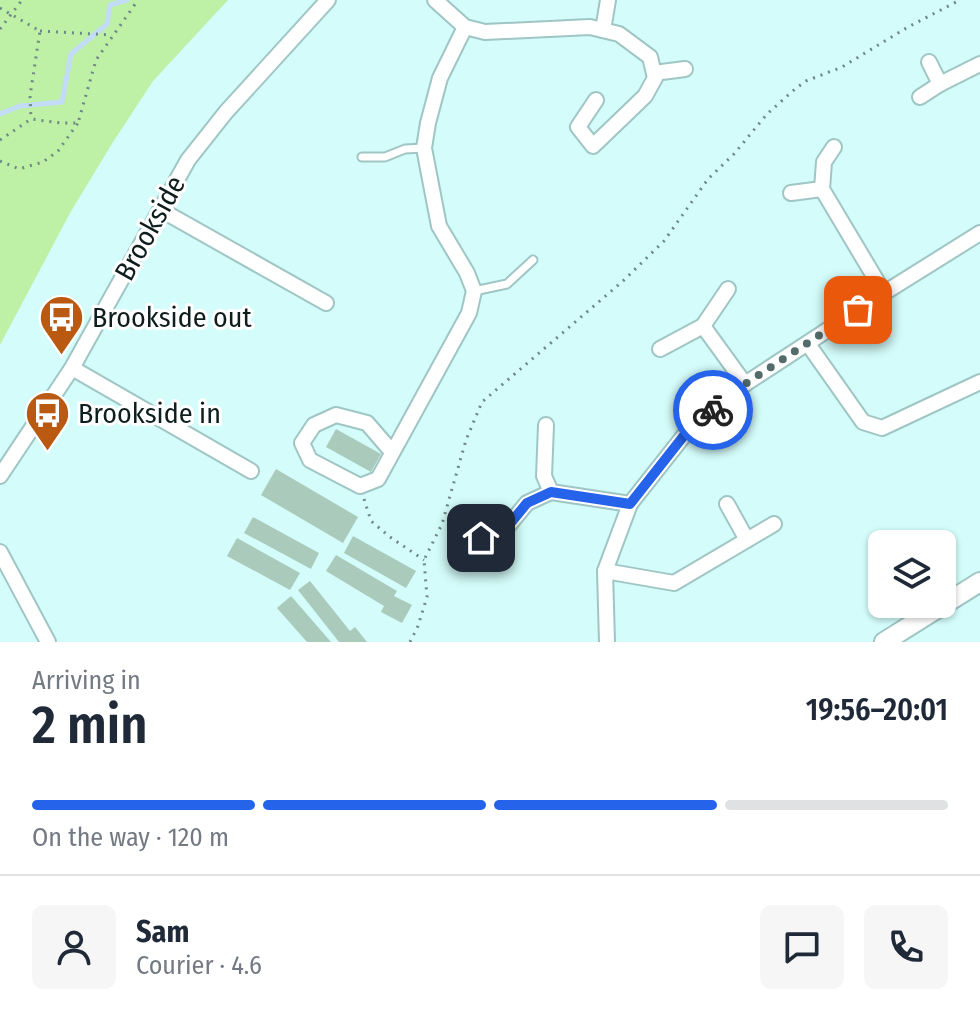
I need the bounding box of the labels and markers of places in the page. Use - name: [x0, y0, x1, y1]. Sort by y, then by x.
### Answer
- pin: [824, 276, 892, 344]
- bus stop icon: Brookside out: [37, 293, 85, 356]
- place label: Brookside out: [92, 301, 252, 334]
- bus stop icon: Brookside in: [23, 389, 71, 452]
- place label: Brookside in: [78, 397, 221, 430]
- pin: [447, 504, 515, 572]

